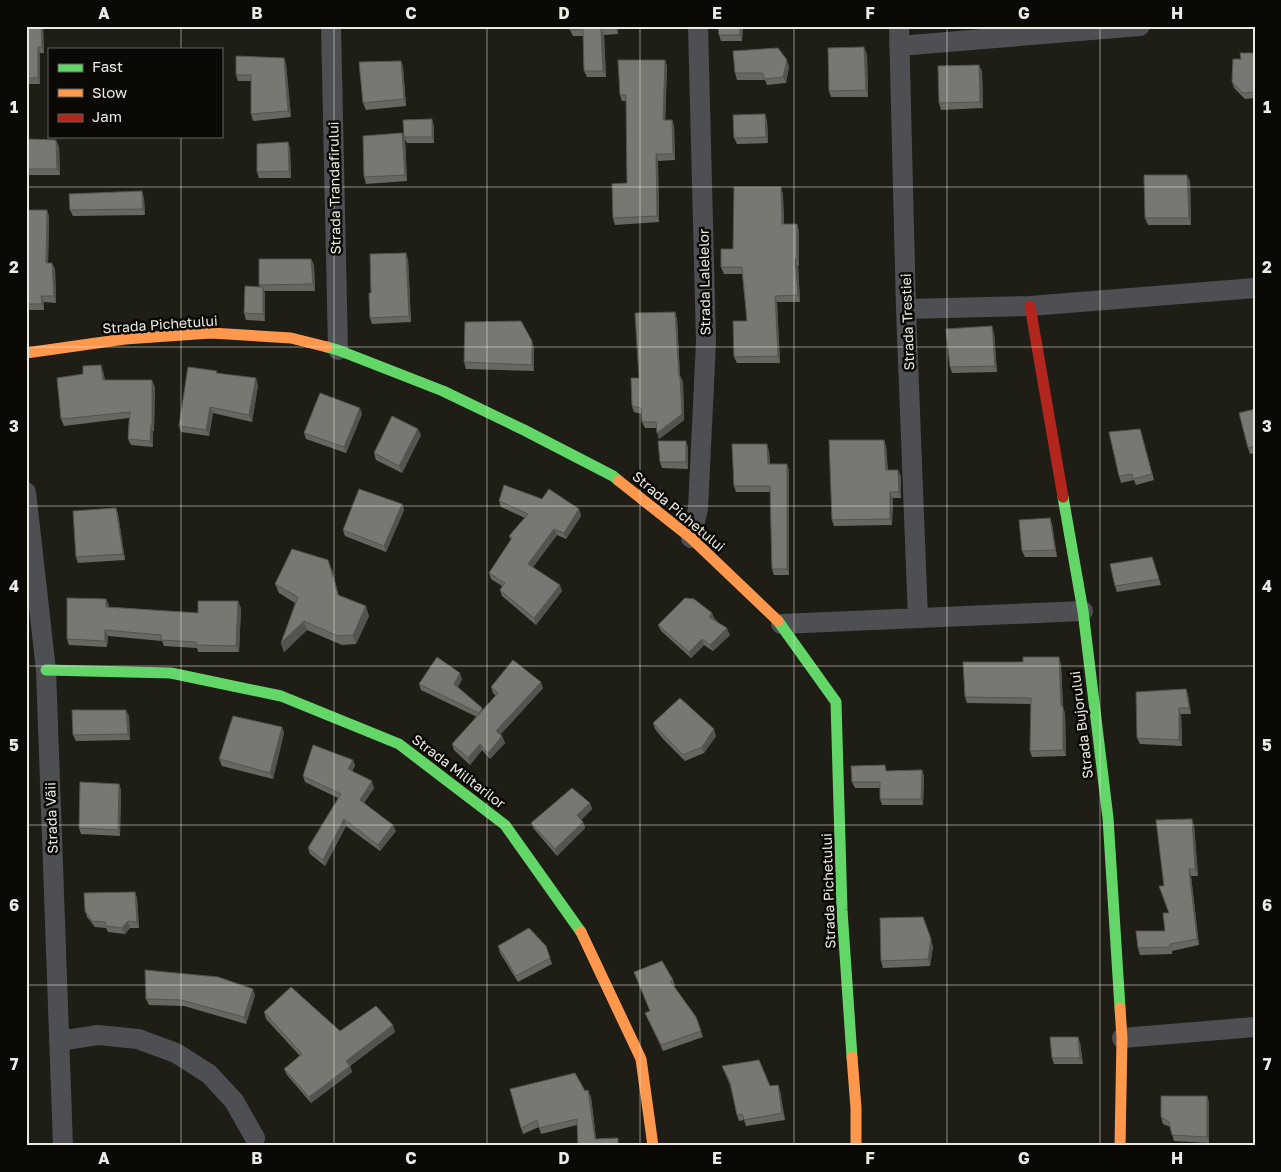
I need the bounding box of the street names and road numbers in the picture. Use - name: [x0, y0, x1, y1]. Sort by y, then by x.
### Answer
- street label: Strada Trandafirului: [324, 121, 344, 255]
- street label: Strada Lalelelor: [695, 228, 713, 335]
- street label: Strada Trestiei: [897, 273, 917, 371]
- street label: Strada Pichetului: [102, 311, 218, 337]
- street label: Strada Pichetului: [629, 467, 729, 555]
- street label: Strada Bujorului: [1066, 670, 1096, 780]
- street label: Strada Militarilor: [409, 730, 509, 812]
- street label: Strada Văii: [41, 782, 61, 854]
- street label: Strada Pichetului: [817, 833, 839, 949]

